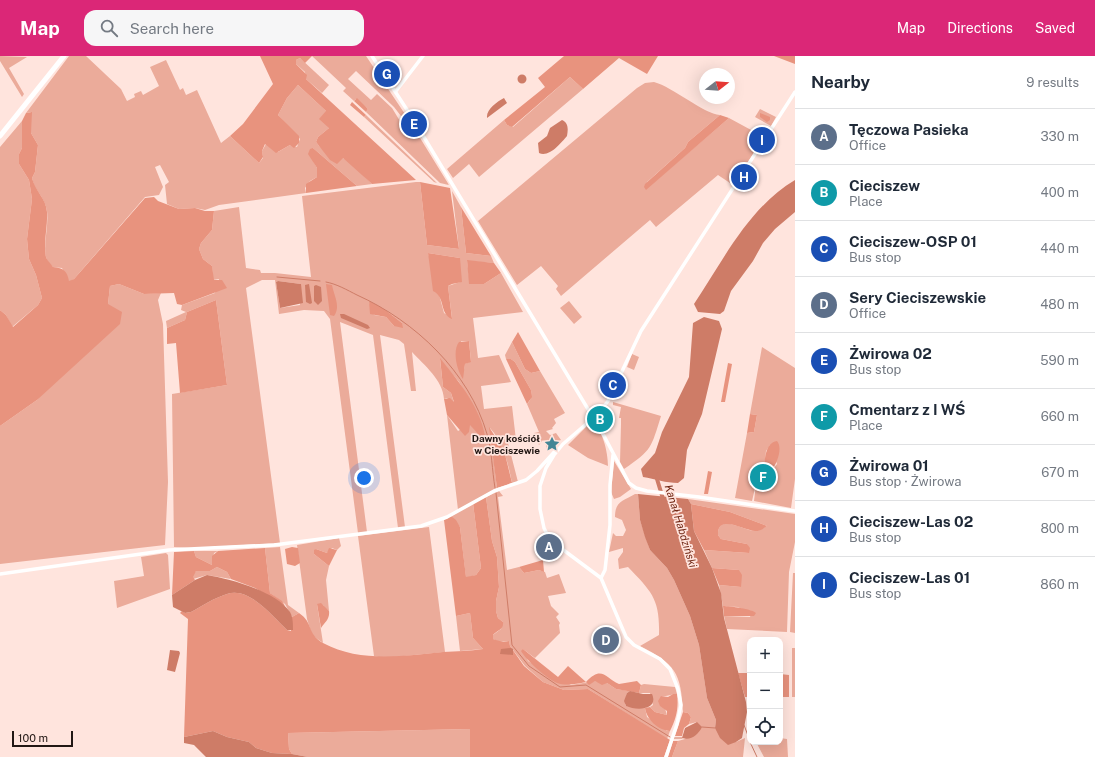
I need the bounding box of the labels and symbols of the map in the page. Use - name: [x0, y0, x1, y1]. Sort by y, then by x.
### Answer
- pin: G: [374, 59, 400, 89]
- north arrow: [699, 68, 735, 104]
- pin: E: [401, 109, 427, 139]
- pin: I: [749, 125, 775, 155]
- pin: H: [731, 162, 757, 192]
- pin: C: [600, 370, 626, 400]
- pin: B: [587, 404, 613, 434]
- place label: Dawny kościół w Cieciszewie: [472, 432, 540, 456]
- place icon: Dawny kościół w Cieciszewie: [543, 435, 561, 453]
- pin: F: [750, 462, 776, 492]
- your location: [354, 468, 374, 488]
- water label: Kanał Habdziński: [663, 483, 699, 569]
- pin: A: [536, 532, 562, 562]
- pin: D: [593, 625, 619, 655]
- scale bar: [12, 729, 73, 748]

